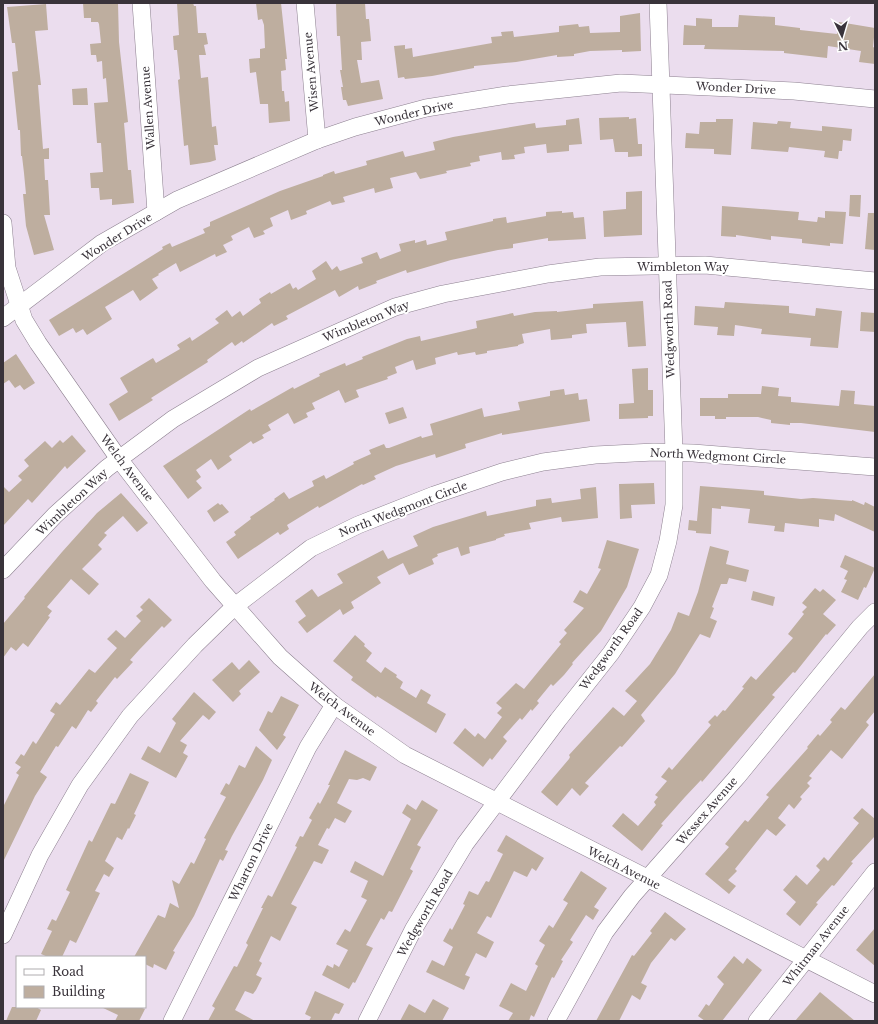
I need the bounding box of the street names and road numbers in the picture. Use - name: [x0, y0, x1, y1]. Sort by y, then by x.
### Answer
- street label: Wisen Avenue: [301, 31, 322, 114]
- street label: Wallen Avenue: [138, 66, 158, 151]
- street label: Wonder Drive: [695, 79, 776, 97]
- street label: Wonder Drive: [372, 97, 455, 129]
- street label: Wonder Drive: [78, 210, 155, 265]
- street label: Wimbleton Way: [636, 260, 729, 274]
- street label: Wedgworth Road: [660, 279, 678, 379]
- street label: Wimbleton Way: [320, 297, 411, 345]
- street label: Welch Avenue: [97, 431, 157, 504]
- street label: North Wedgmont Circle: [650, 445, 786, 467]
- street label: Wimbleton Way: [33, 466, 110, 539]
- street label: North Wedgmont Circle: [337, 478, 469, 540]
- street label: Wedgworth Road: [576, 605, 646, 694]
- street label: Welch Avenue: [305, 679, 378, 739]
- street label: Wessex Avenue: [673, 774, 740, 849]
- street label: Wharton Drive: [226, 820, 276, 904]
- street label: Welch Avenue: [584, 843, 663, 892]
- street label: Wedgworth Road: [394, 866, 456, 960]
- street label: Whitman Avenue: [779, 903, 852, 990]

